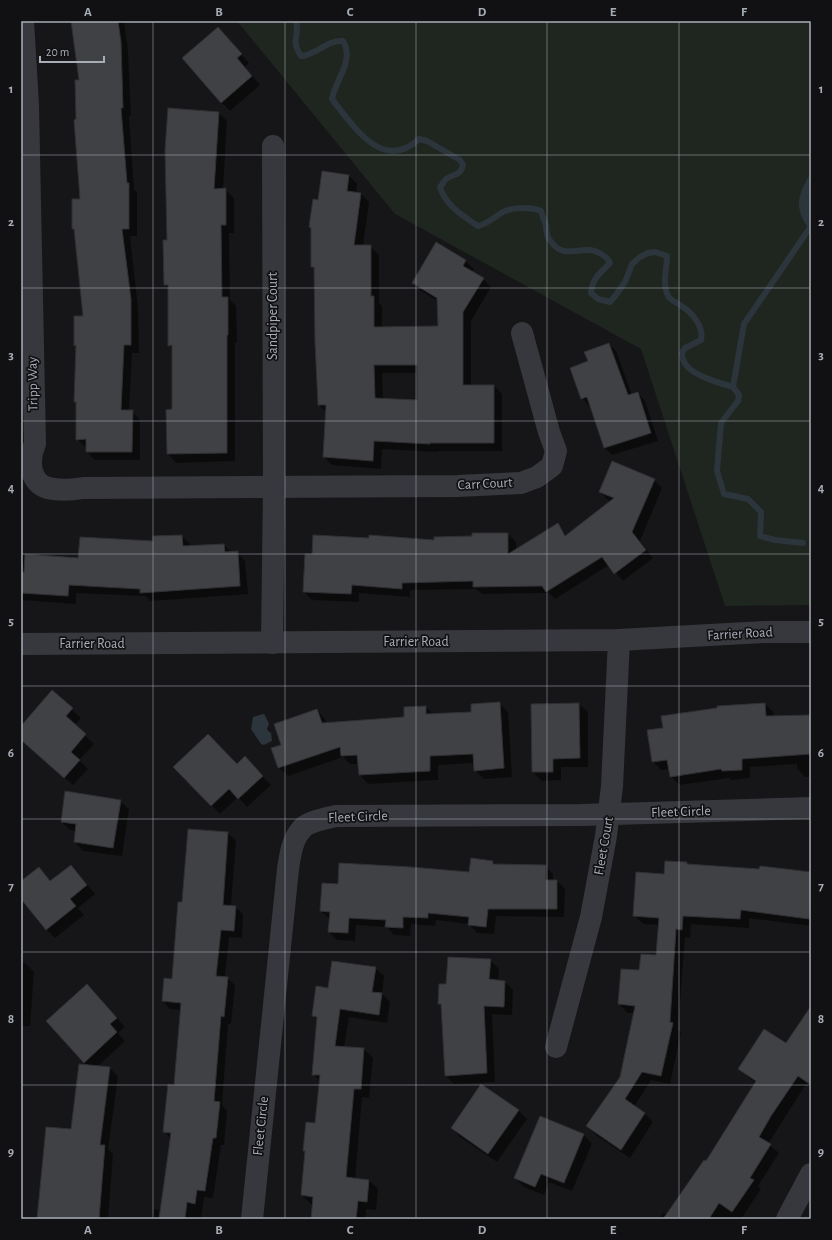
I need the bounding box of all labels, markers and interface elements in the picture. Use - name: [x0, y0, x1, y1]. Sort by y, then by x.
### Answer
- text: A: [84, 6, 92, 19]
- text: B: [215, 6, 223, 19]
- text: C: [347, 6, 354, 19]
- text: D: [478, 6, 487, 19]
- text: E: [610, 6, 617, 19]
- text: F: [741, 6, 748, 19]
- scale bar: [40, 38, 104, 64]
- text: 20 m: [46, 46, 69, 58]
- text: 1: [9, 83, 13, 96]
- text: 1: [819, 83, 823, 96]
- text: 2: [8, 216, 14, 229]
- text: 2: [818, 216, 824, 229]
- street label: Sandpiper Court: [266, 272, 280, 360]
- text: 3: [8, 349, 14, 362]
- text: 3: [818, 349, 824, 362]
- street label: Tripp Way: [26, 357, 40, 411]
- street label: Carr Court: [457, 476, 513, 492]
- text: 4: [8, 482, 15, 495]
- text: 4: [818, 482, 825, 495]
- text: 5: [8, 615, 14, 628]
- text: 5: [818, 615, 824, 628]
- street label: Farrier Road: [707, 625, 773, 643]
- street label: Farrier Road: [383, 635, 449, 649]
- street label: Farrier Road: [59, 637, 125, 651]
- text: 6: [8, 747, 14, 760]
- text: 6: [818, 747, 824, 760]
- street label: Fleet Circle: [651, 804, 711, 820]
- street label: Fleet Circle: [328, 809, 388, 825]
- street label: Fleet Court: [592, 815, 616, 876]
- text: 7: [8, 880, 14, 893]
- text: 7: [818, 880, 824, 893]
- text: 8: [8, 1013, 14, 1026]
- text: 8: [818, 1013, 824, 1026]
- street label: Fleet Circle: [251, 1096, 271, 1156]
- text: 9: [8, 1146, 14, 1159]
- text: 9: [818, 1146, 824, 1159]
- text: A: [84, 1224, 92, 1237]
- text: B: [215, 1224, 223, 1237]
- text: C: [347, 1224, 354, 1237]
- text: D: [478, 1224, 487, 1237]
- text: E: [610, 1224, 617, 1237]
- text: F: [741, 1224, 748, 1237]

